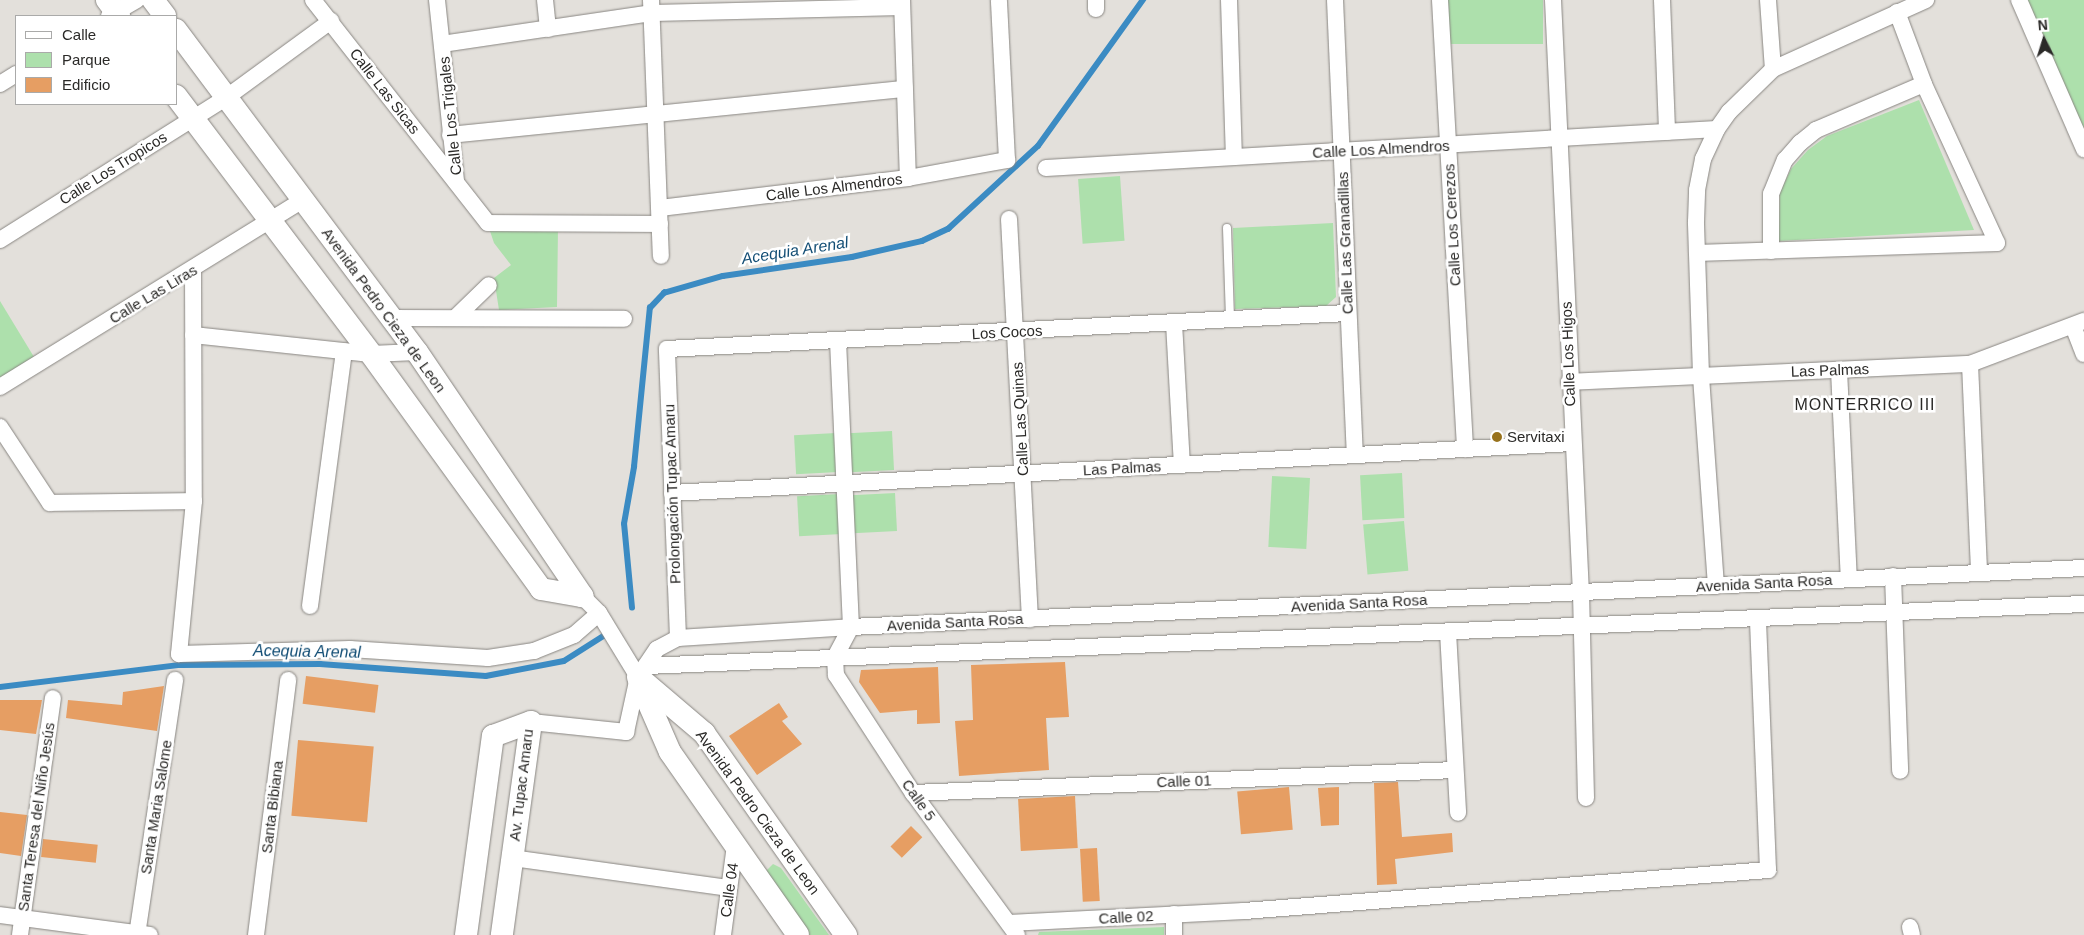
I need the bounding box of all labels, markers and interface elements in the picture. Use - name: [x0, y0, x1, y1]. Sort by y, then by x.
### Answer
- legend: [15, 15, 178, 105]
- north arrow: [2019, 15, 2069, 65]
- text: N: [2037, 17, 2048, 33]
- text: Calle: [62, 26, 96, 43]
- street label: Calle Las Sicas: [346, 45, 424, 137]
- text: Parque: [62, 51, 110, 68]
- street label: Calle Los Trigales: [435, 56, 465, 176]
- text: Edificio: [62, 76, 110, 93]
- street label: Calle Los Tropicos: [56, 128, 170, 208]
- street label: Calle Los Almendros: [1311, 136, 1451, 162]
- street label: Calle Los Cerezos: [1440, 163, 1464, 287]
- street label: Calle Los Almendros: [764, 170, 904, 204]
- street label: Calle Las Granadillas: [1334, 171, 1356, 315]
- street label: Avenida Pedro Cieza de Leon: [318, 224, 450, 396]
- water label: Acequia Arenal: [740, 233, 850, 269]
- street label: Calle Las Liras: [106, 261, 200, 327]
- street label: Calle Los Higos: [1557, 301, 1579, 407]
- street label: Los Cocos: [971, 321, 1043, 343]
- street label: Las Palmas: [1791, 360, 1869, 380]
- street label: Calle Las Quinas: [1008, 361, 1032, 477]
- district label: MONTERRICO III: [1793, 395, 1937, 415]
- street label: Prolongación Tupac Amaru: [660, 403, 684, 585]
- place label: Servitaxi: [1507, 428, 1565, 446]
- marker: Servitaxi: [1491, 431, 1503, 443]
- street label: Las Palmas: [1082, 457, 1162, 479]
- street label: Avenida Santa Rosa: [1695, 570, 1833, 596]
- street label: Avenida Santa Rosa: [1290, 590, 1428, 616]
- street label: Avenida Santa Rosa: [886, 609, 1024, 635]
- water label: Acequia Arenal: [253, 641, 361, 663]
- street label: Santa Teresa del Niño Jesús: [14, 721, 58, 913]
- street label: Avenida Pedro Cieza de Leon: [692, 726, 824, 898]
- street label: Av. Tupac Amaru: [505, 727, 537, 843]
- street label: Santa Maria Salome: [136, 738, 176, 876]
- street label: Santa Bibiana: [257, 760, 287, 854]
- street label: Calle 01: [1156, 771, 1212, 791]
- street label: Calle 5: [898, 776, 940, 824]
- street label: Calle 04: [716, 861, 742, 919]
- street label: Calle 02: [1098, 907, 1154, 927]

